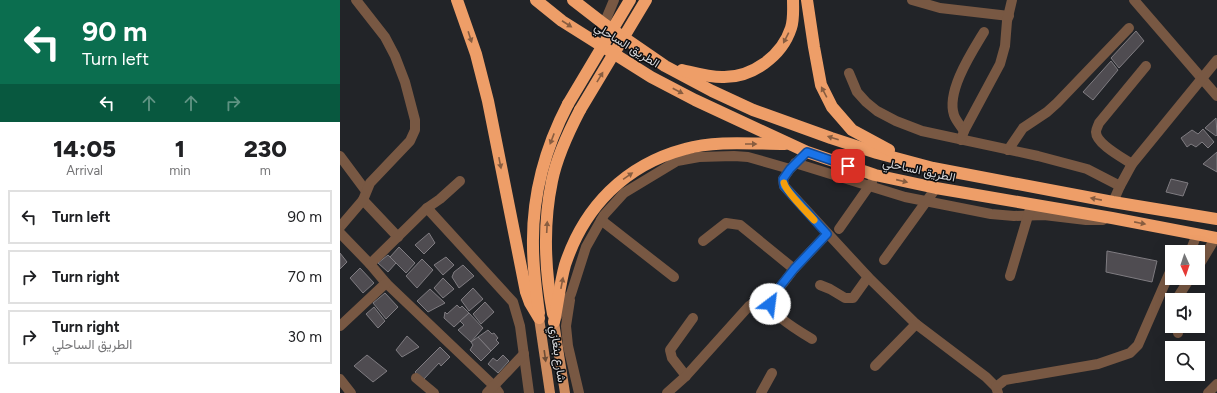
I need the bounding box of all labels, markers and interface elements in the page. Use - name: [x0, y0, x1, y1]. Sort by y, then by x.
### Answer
- text: 90 m: [82, 14, 147, 48]
- icon: left: [16, 16, 68, 68]
- street label: الطريق الساحلي: [590, 19, 662, 73]
- one-way arrow: [561, 20, 573, 27]
- one-way arrow: [467, 31, 473, 43]
- one-way arrow: [783, 32, 789, 43]
- text: Turn left: [82, 48, 149, 70]
- one-way arrow: [596, 72, 604, 82]
- one-way arrow: [821, 86, 827, 98]
- one-way arrow: [672, 88, 683, 95]
- icon: left: [96, 92, 118, 114]
- icon: ahead: [138, 92, 160, 114]
- icon: ahead: [180, 92, 202, 114]
- icon: right: [222, 92, 244, 114]
- text: 14:05: [53, 134, 116, 163]
- text: 1: [175, 134, 185, 163]
- text: 230: [244, 134, 287, 163]
- one-way arrow: [548, 134, 554, 146]
- one-way arrow: [827, 135, 839, 141]
- one-way arrow: [745, 141, 758, 147]
- pin: [831, 149, 865, 183]
- icon: arrive: [837, 155, 859, 177]
- street label: الطريق الساحلي: [881, 155, 957, 187]
- one-way arrow: [497, 157, 503, 169]
- text: Arrival: [66, 163, 103, 178]
- text: min: [169, 163, 191, 178]
- text: m: [260, 163, 271, 178]
- one-way arrow: [623, 172, 633, 180]
- one-way arrow: [896, 178, 908, 184]
- one-way arrow: [1089, 196, 1102, 202]
- icon: left: [18, 206, 40, 228]
- text: Turn left: [52, 208, 110, 226]
- text: 90 m: [287, 208, 322, 226]
- one-way arrow: [1134, 220, 1146, 226]
- one-way arrow: [543, 221, 550, 233]
- north arrow: [1165, 245, 1205, 285]
- map controls: [1165, 245, 1205, 381]
- icon: right: [18, 266, 40, 288]
- text: Turn right: [52, 268, 120, 286]
- text: 70 m: [288, 268, 322, 286]
- one-way arrow: [559, 277, 565, 289]
- position arrow: [749, 283, 791, 325]
- button: sound: [1165, 293, 1205, 333]
- text: Turn right: [52, 318, 120, 336]
- street label: شارع بنغازي: [544, 325, 569, 384]
- icon: right: [18, 326, 40, 348]
- text: 30 m: [288, 328, 322, 346]
- text: الطريق الساحلي: [52, 337, 132, 352]
- button: search: [1165, 341, 1205, 381]
- one-way arrow: [542, 349, 548, 362]

